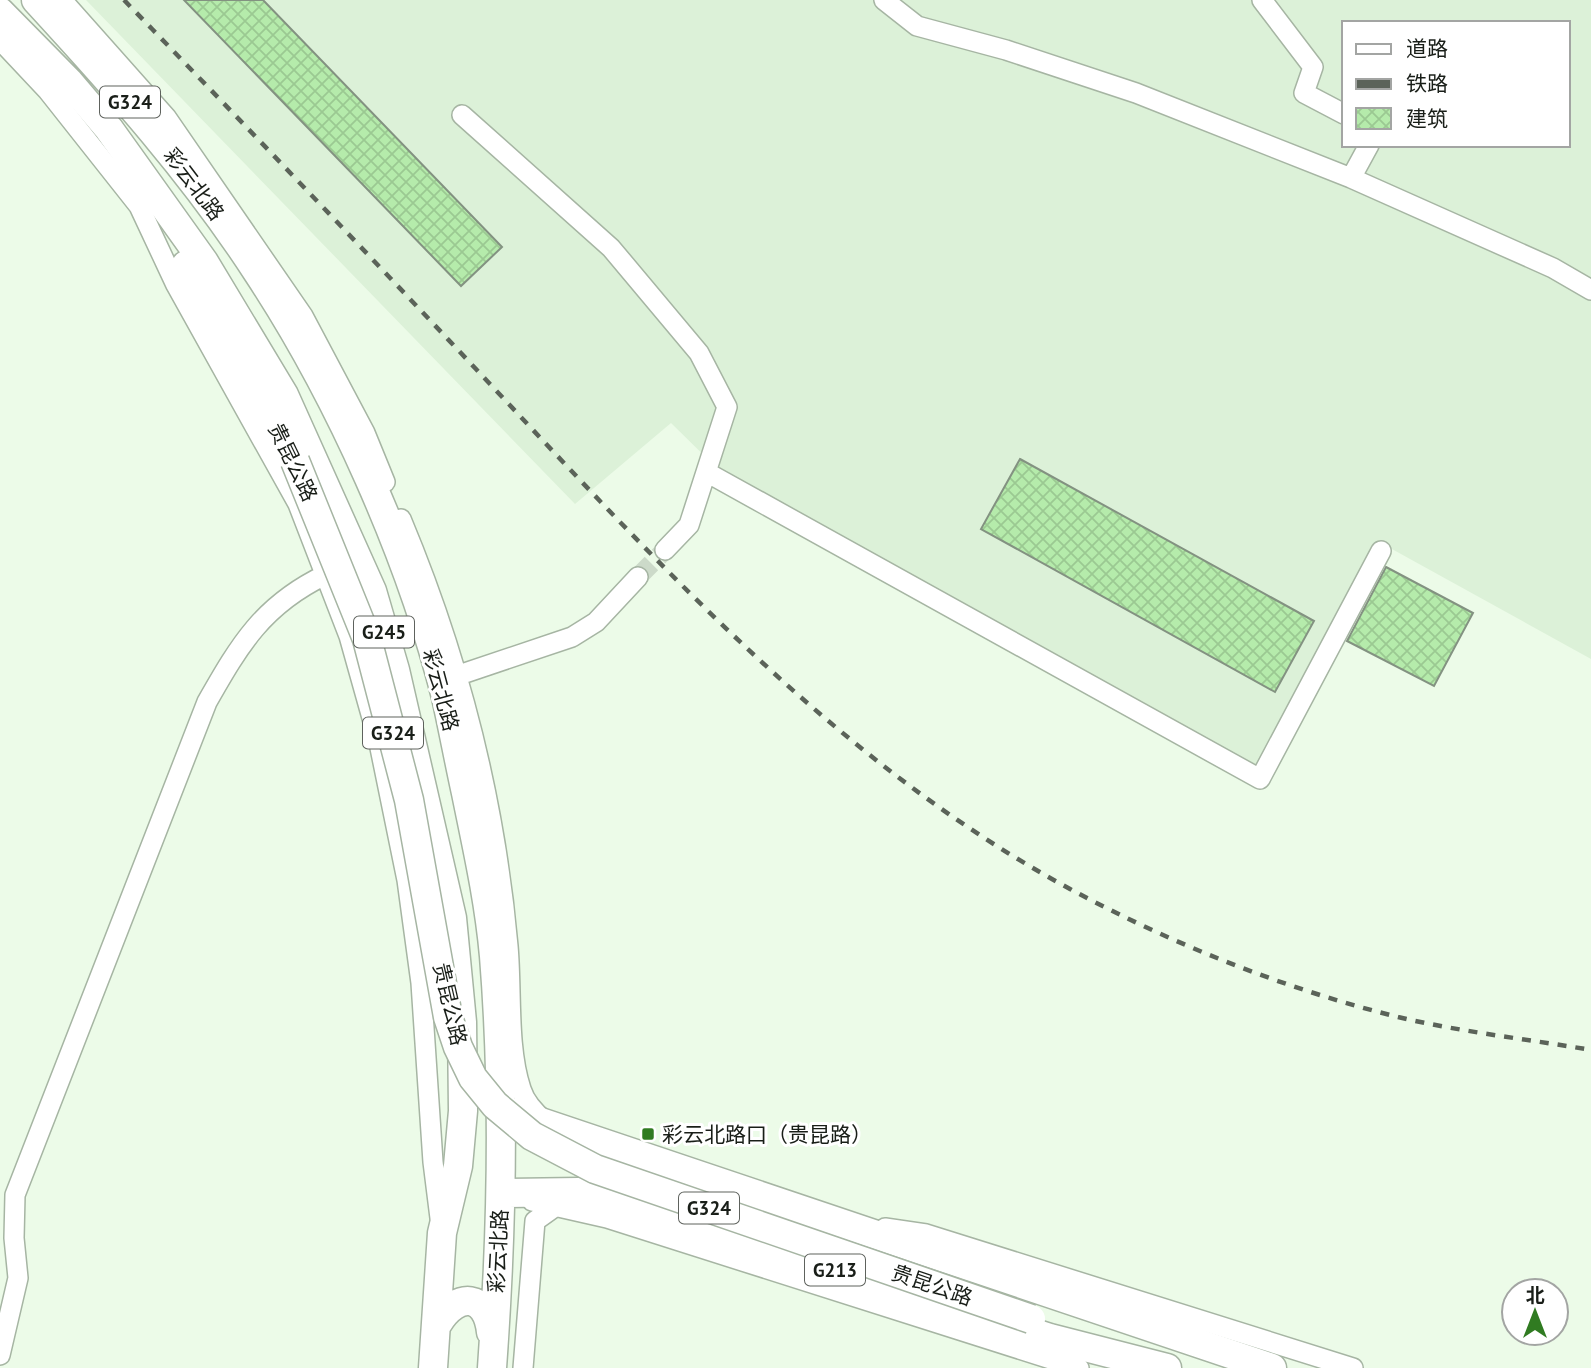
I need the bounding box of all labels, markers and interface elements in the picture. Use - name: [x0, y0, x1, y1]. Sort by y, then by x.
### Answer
- legend: [1342, 21, 1570, 147]
- text: 道路: [1406, 35, 1448, 62]
- text: 铁路: [1406, 70, 1448, 97]
- road number: G324: [100, 86, 160, 118]
- text: 建筑: [1406, 105, 1448, 132]
- street label: 彩云北路: [158, 142, 230, 226]
- street label: 贵昆公路: [262, 418, 324, 506]
- road number: G245: [354, 617, 414, 648]
- street label: 彩云北路: [417, 646, 465, 734]
- road number: G324: [363, 718, 423, 748]
- street label: 贵昆公路: [427, 960, 473, 1048]
- place label: 彩云北路口（贵昆路）: [662, 1121, 872, 1148]
- marker: 彩云北路口（贵昆路）: [640, 1126, 656, 1142]
- road number: G324: [679, 1192, 739, 1224]
- street label: 彩云北路: [482, 1208, 514, 1294]
- road number: G213: [805, 1254, 865, 1286]
- street label: 贵昆公路: [888, 1259, 976, 1311]
- north arrow: [1500, 1277, 1570, 1347]
- text: 北: [1525, 1283, 1545, 1307]

